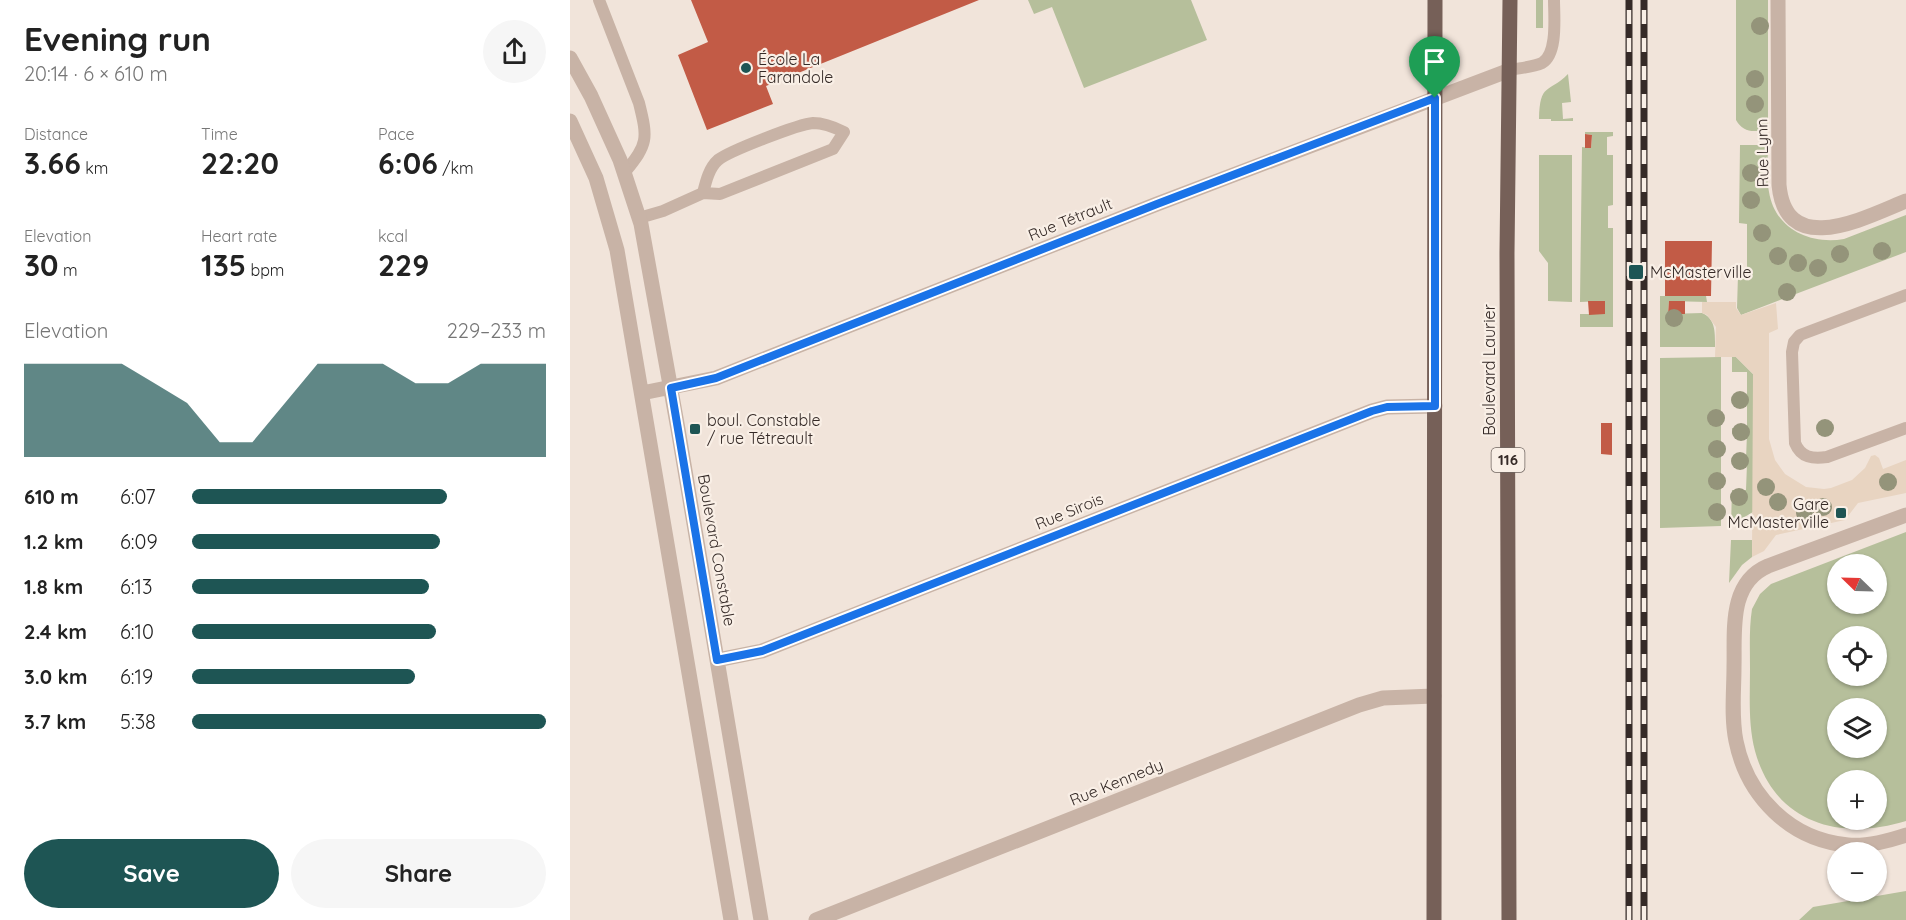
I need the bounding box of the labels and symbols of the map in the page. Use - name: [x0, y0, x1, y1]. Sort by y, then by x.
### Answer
- pin: [1409, 36, 1460, 98]
- place label: École La Farandole: [758, 49, 833, 87]
- marker: École La Farandole: [739, 61, 753, 75]
- street label: Rue Lynn: [1751, 118, 1773, 188]
- street label: Rue Tétrault: [1025, 193, 1115, 245]
- place label: McMasterville: [1650, 262, 1751, 282]
- marker: McMasterville: [1627, 263, 1645, 281]
- street label: Boulevard Laurier: [1479, 304, 1499, 436]
- place label: boul. Constable / rue Tétreault: [707, 410, 821, 448]
- marker: boul. Constable / rue Tétreault: [688, 422, 702, 436]
- road number: 116: [1492, 448, 1524, 472]
- street label: Boulevard Constable: [694, 472, 740, 628]
- street label: Rue Sirois: [1032, 488, 1106, 534]
- place label: Gare McMasterville: [1728, 494, 1829, 532]
- marker: Gare McMasterville: [1834, 506, 1848, 520]
- north arrow: [1827, 554, 1887, 614]
- street label: Rue Kennedy: [1066, 754, 1166, 810]

